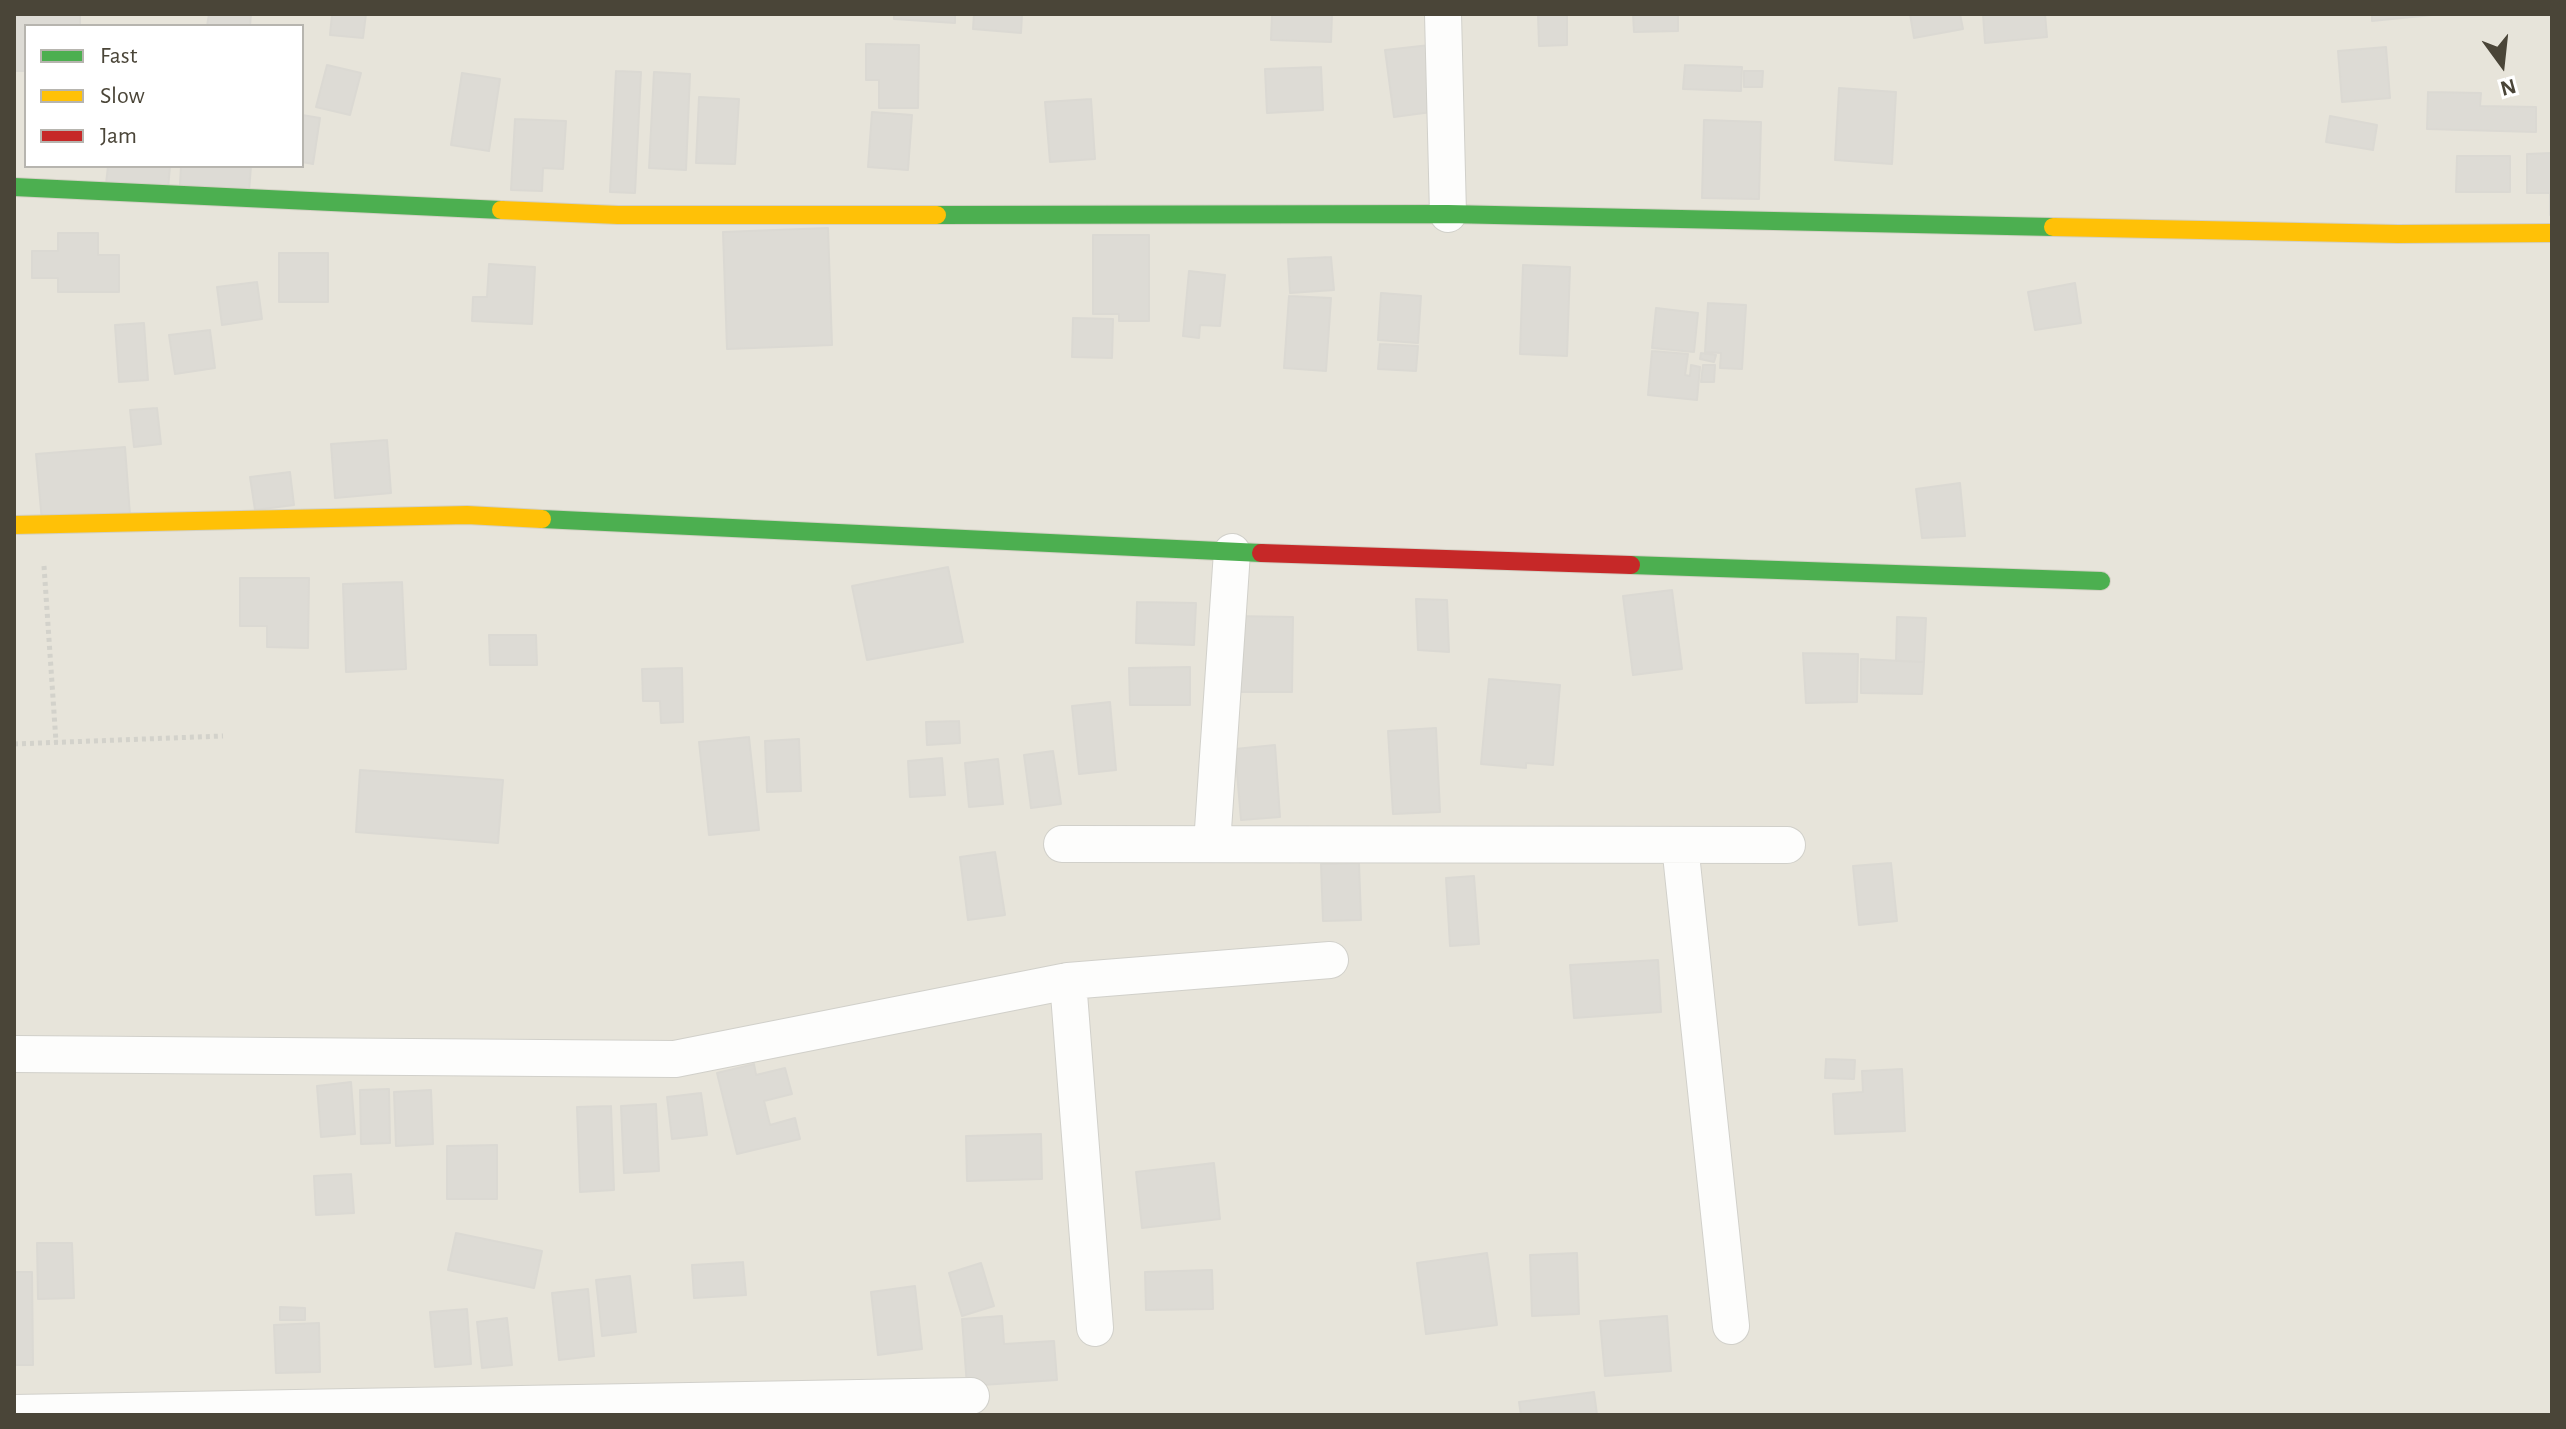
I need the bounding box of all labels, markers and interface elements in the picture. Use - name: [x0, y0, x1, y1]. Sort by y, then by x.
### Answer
- legend: [24, 24, 304, 168]
- north arrow: [2462, 24, 2542, 104]
- text: Fast: [100, 44, 137, 68]
- text: N: [2498, 75, 2518, 100]
- text: Slow: [100, 84, 145, 108]
- text: Jam: [100, 124, 137, 148]

